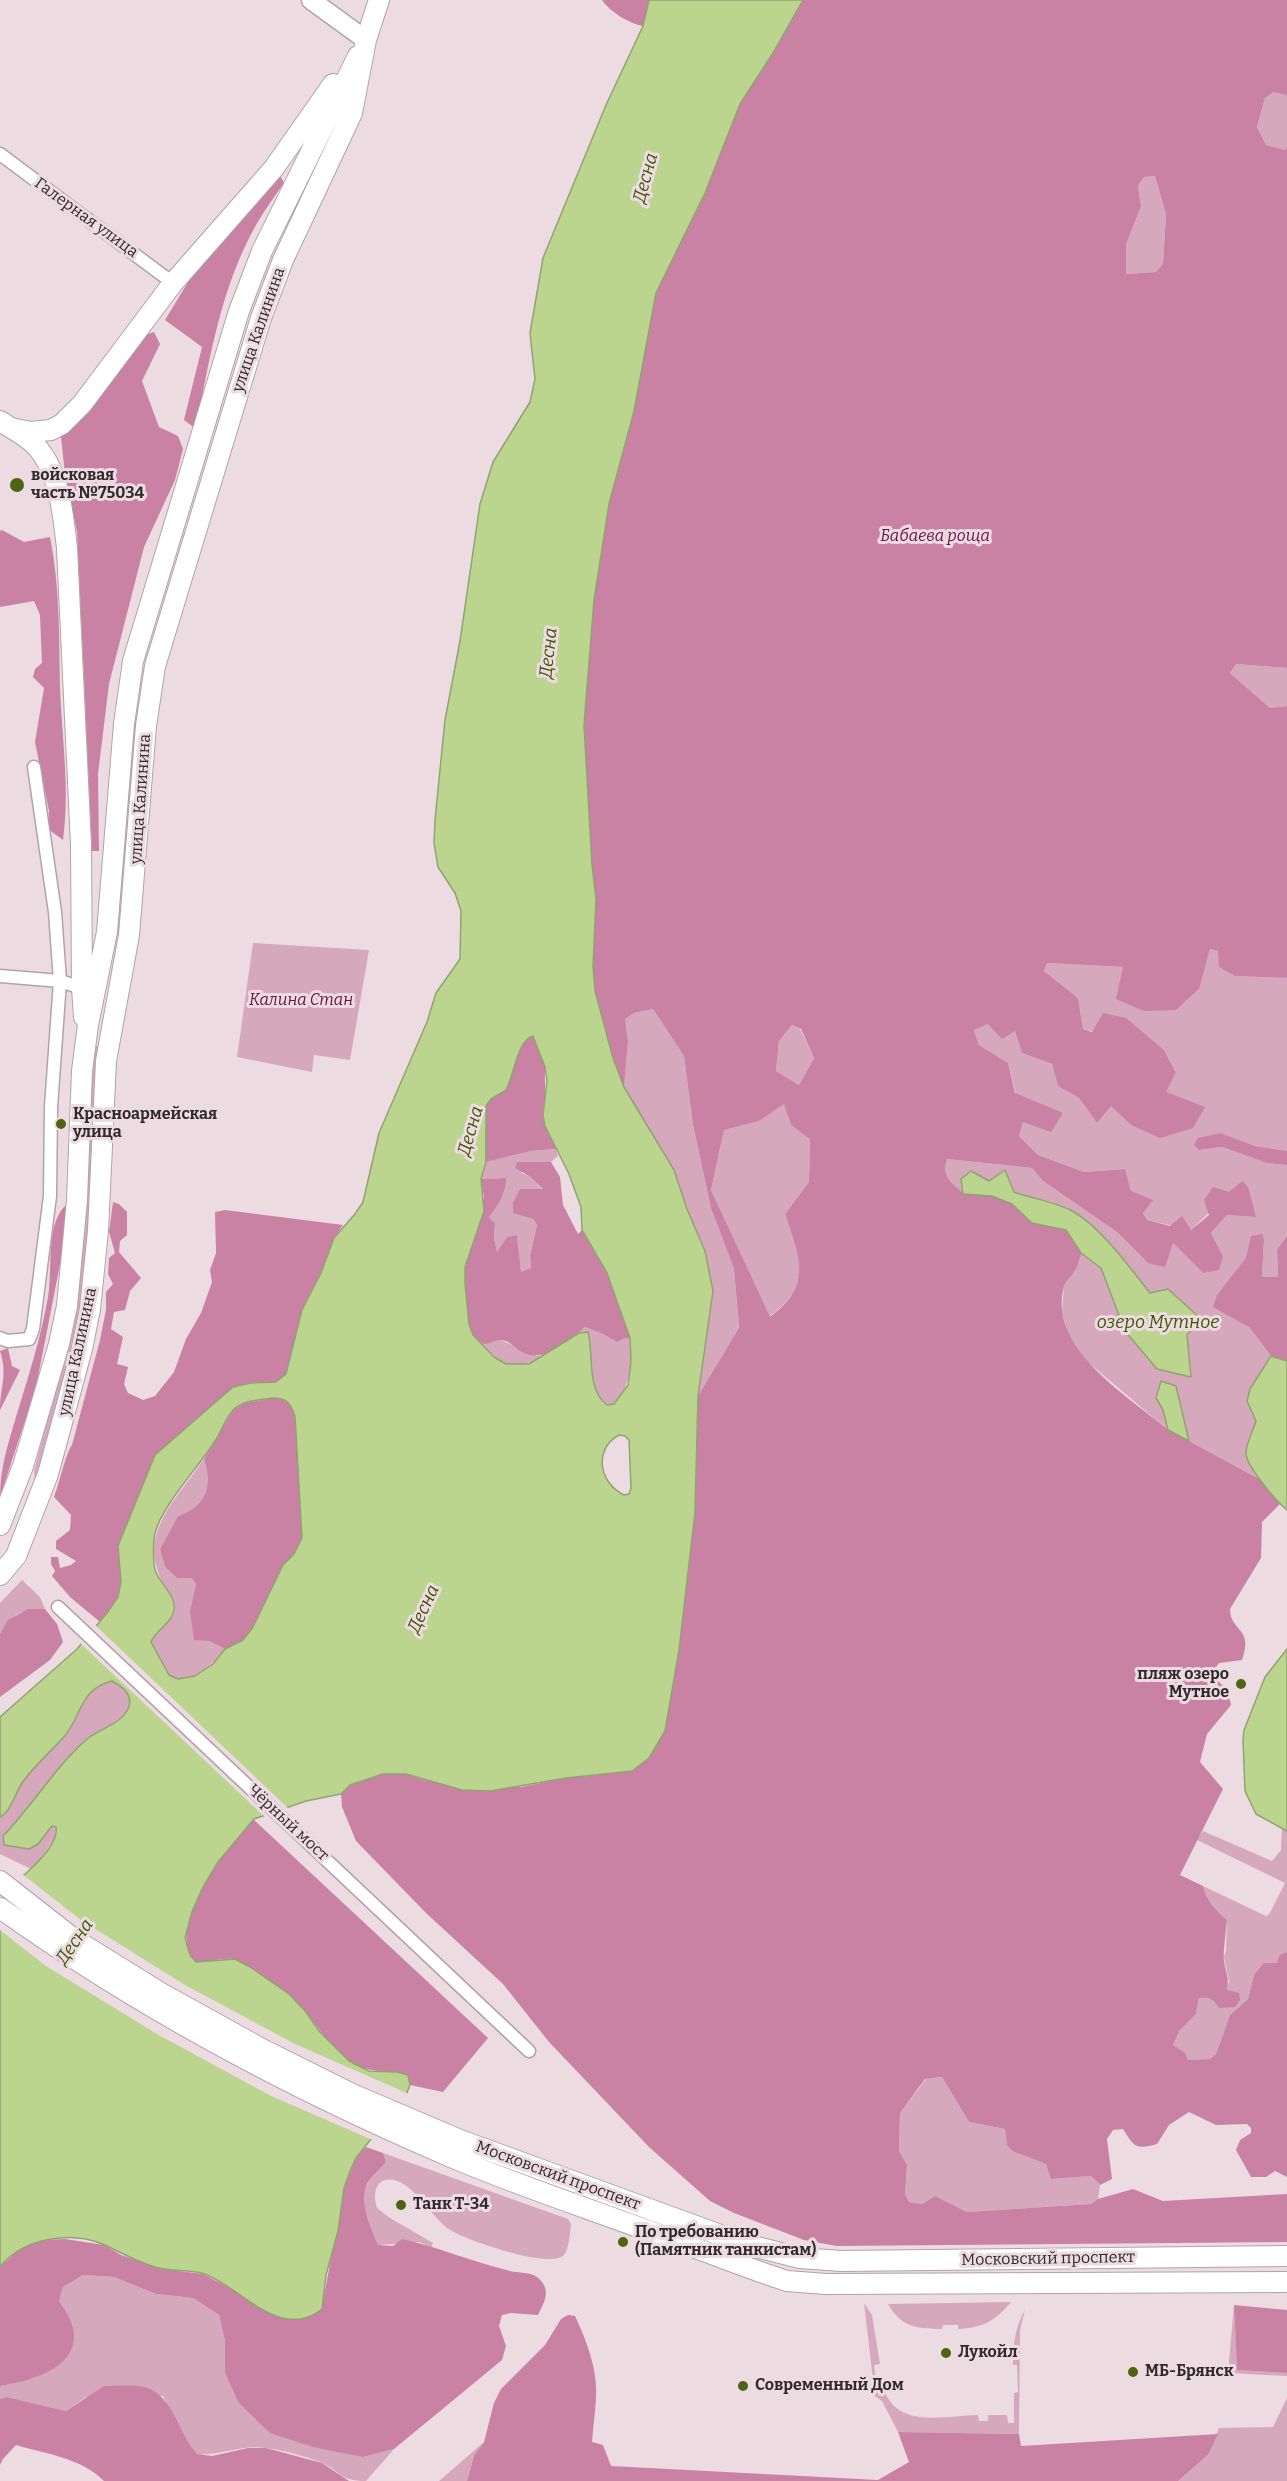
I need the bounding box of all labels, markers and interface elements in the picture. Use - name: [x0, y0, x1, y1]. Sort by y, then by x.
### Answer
- water label: Десна: [629, 151, 663, 205]
- street label: Галерная улица: [30, 174, 142, 262]
- street label: улица Калинина: [229, 265, 289, 395]
- place label: войсковая часть №75034: [31, 466, 144, 504]
- marker: войсковая часть №75034: [8, 476, 26, 494]
- park label: Бабаева роща: [880, 527, 990, 547]
- water label: Десна: [536, 627, 562, 679]
- street label: улица Калинина: [127, 733, 155, 865]
- park label: Калина Стан: [249, 991, 353, 1011]
- water label: Десна: [454, 1104, 488, 1158]
- place label: Красноармейская улица: [73, 1105, 217, 1143]
- marker: Красноармейская улица: [54, 1117, 68, 1131]
- street label: улица Калинина: [55, 1286, 101, 1418]
- water label: озеро Мутное: [1097, 1312, 1219, 1334]
- water label: Десна: [404, 1582, 444, 1636]
- place label: пляж озеро Мутное: [1137, 1665, 1229, 1703]
- marker: пляж озеро Мутное: [1234, 1677, 1248, 1691]
- street label: Чёрный мост: [244, 1781, 332, 1865]
- water label: Десна: [52, 1915, 98, 1969]
- street label: Московский проспект: [473, 2137, 643, 2215]
- place label: Танк Т-34: [413, 2195, 489, 2215]
- marker: Танк Т-34: [394, 2198, 408, 2212]
- place label: По требованию (Памятник танкистам): [635, 2223, 816, 2261]
- marker: По требованию (Памятник танкистам): [616, 2235, 630, 2249]
- street label: Московский проспект: [961, 2248, 1135, 2270]
- place label: Лукойл: [958, 2343, 1018, 2363]
- marker: Лукойл: [939, 2346, 953, 2360]
- place label: МБ-Брянск: [1145, 2362, 1233, 2382]
- marker: МБ-Брянск: [1126, 2365, 1140, 2379]
- place label: Современный Дом: [755, 2376, 904, 2396]
- marker: Современный Дом: [736, 2379, 750, 2393]

